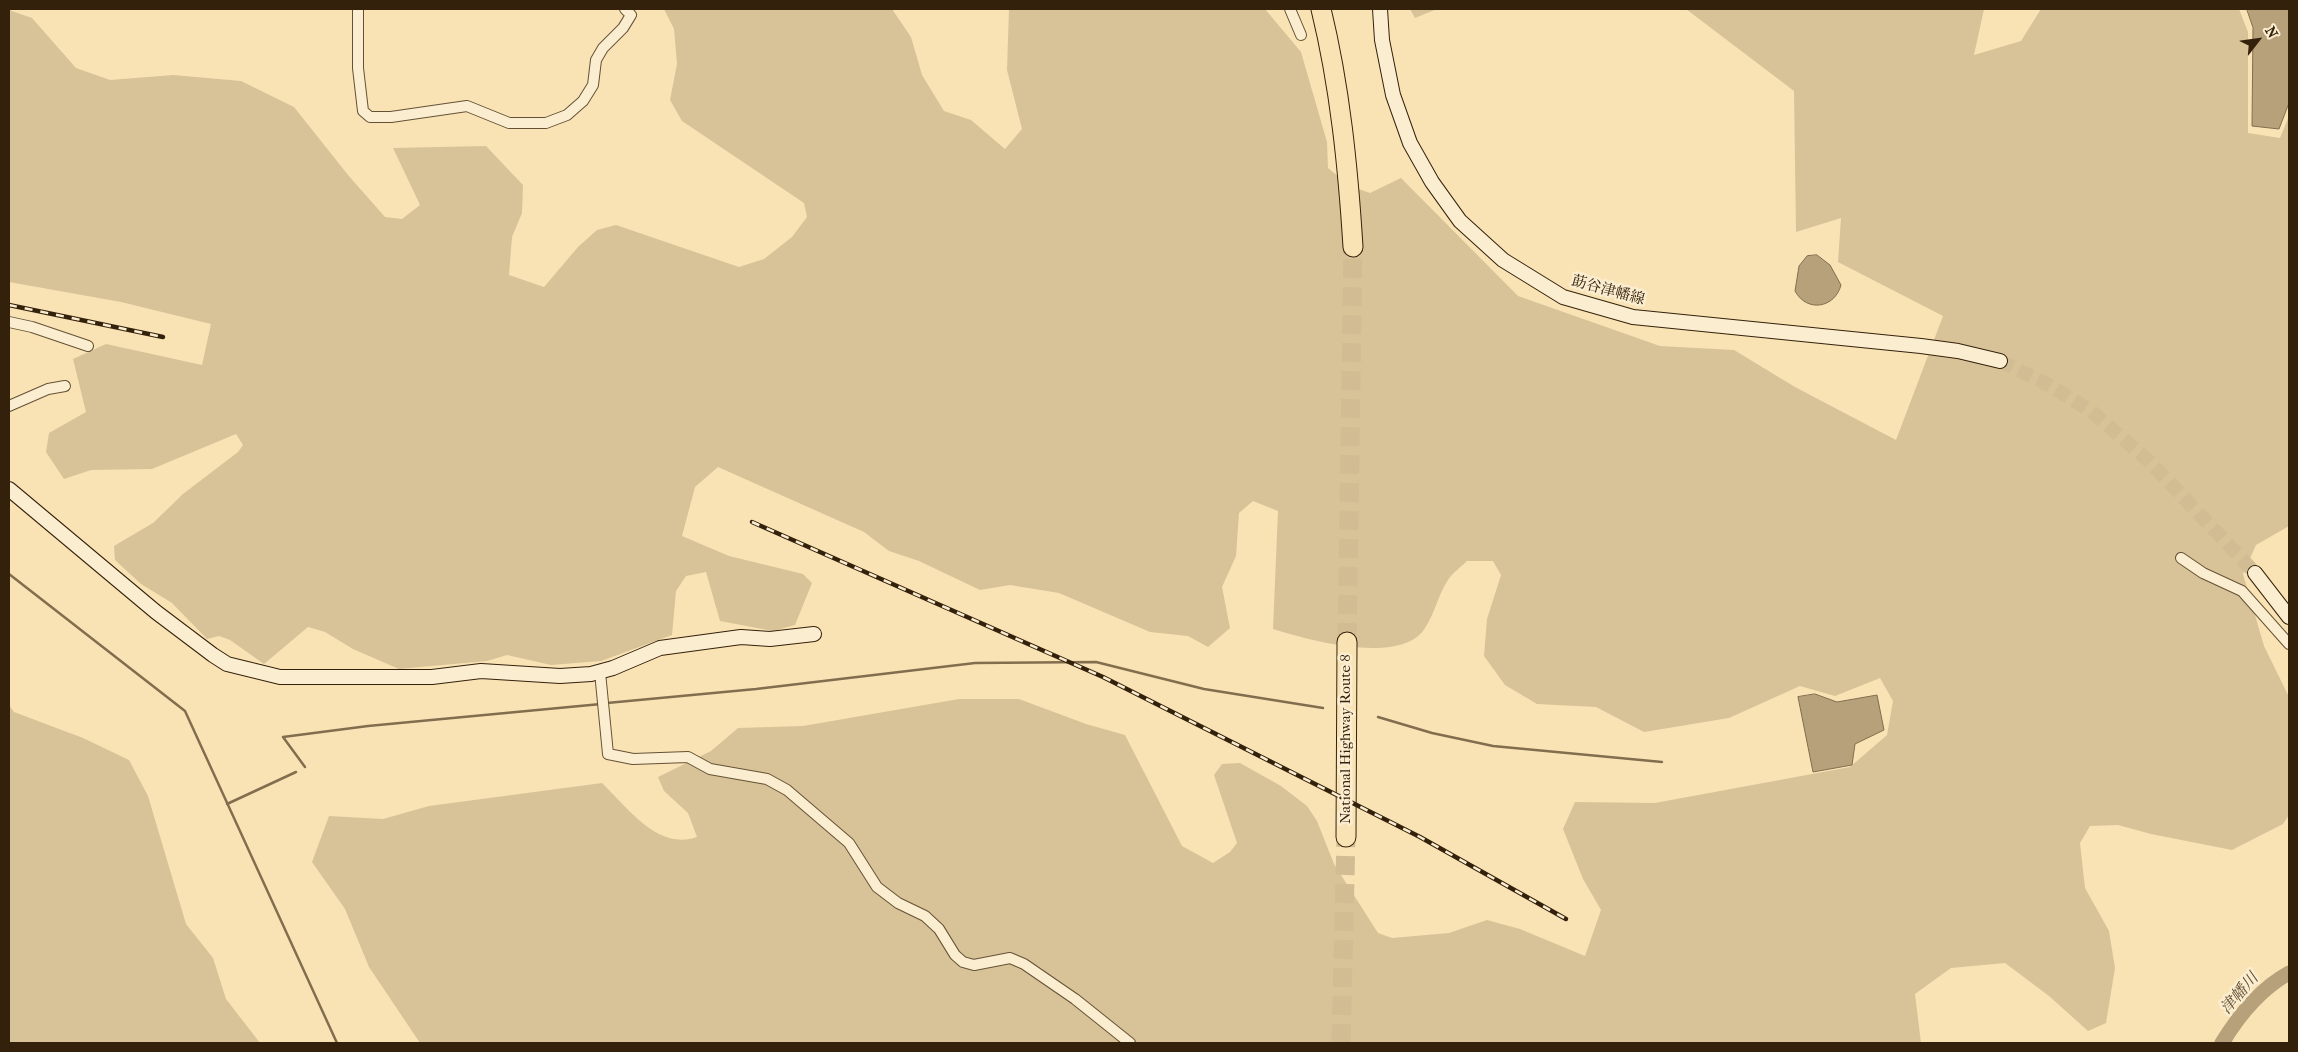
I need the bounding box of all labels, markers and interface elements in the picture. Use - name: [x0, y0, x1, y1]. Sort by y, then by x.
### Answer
- north arrow: [2233, 15, 2283, 65]
- text: N: [2261, 23, 2281, 41]
- street label: 莇谷津幡線: [1569, 273, 1647, 309]
- street label: National Highway Route 8: [1337, 654, 1355, 824]
- water label: 津幡川: [2217, 970, 2263, 1018]

